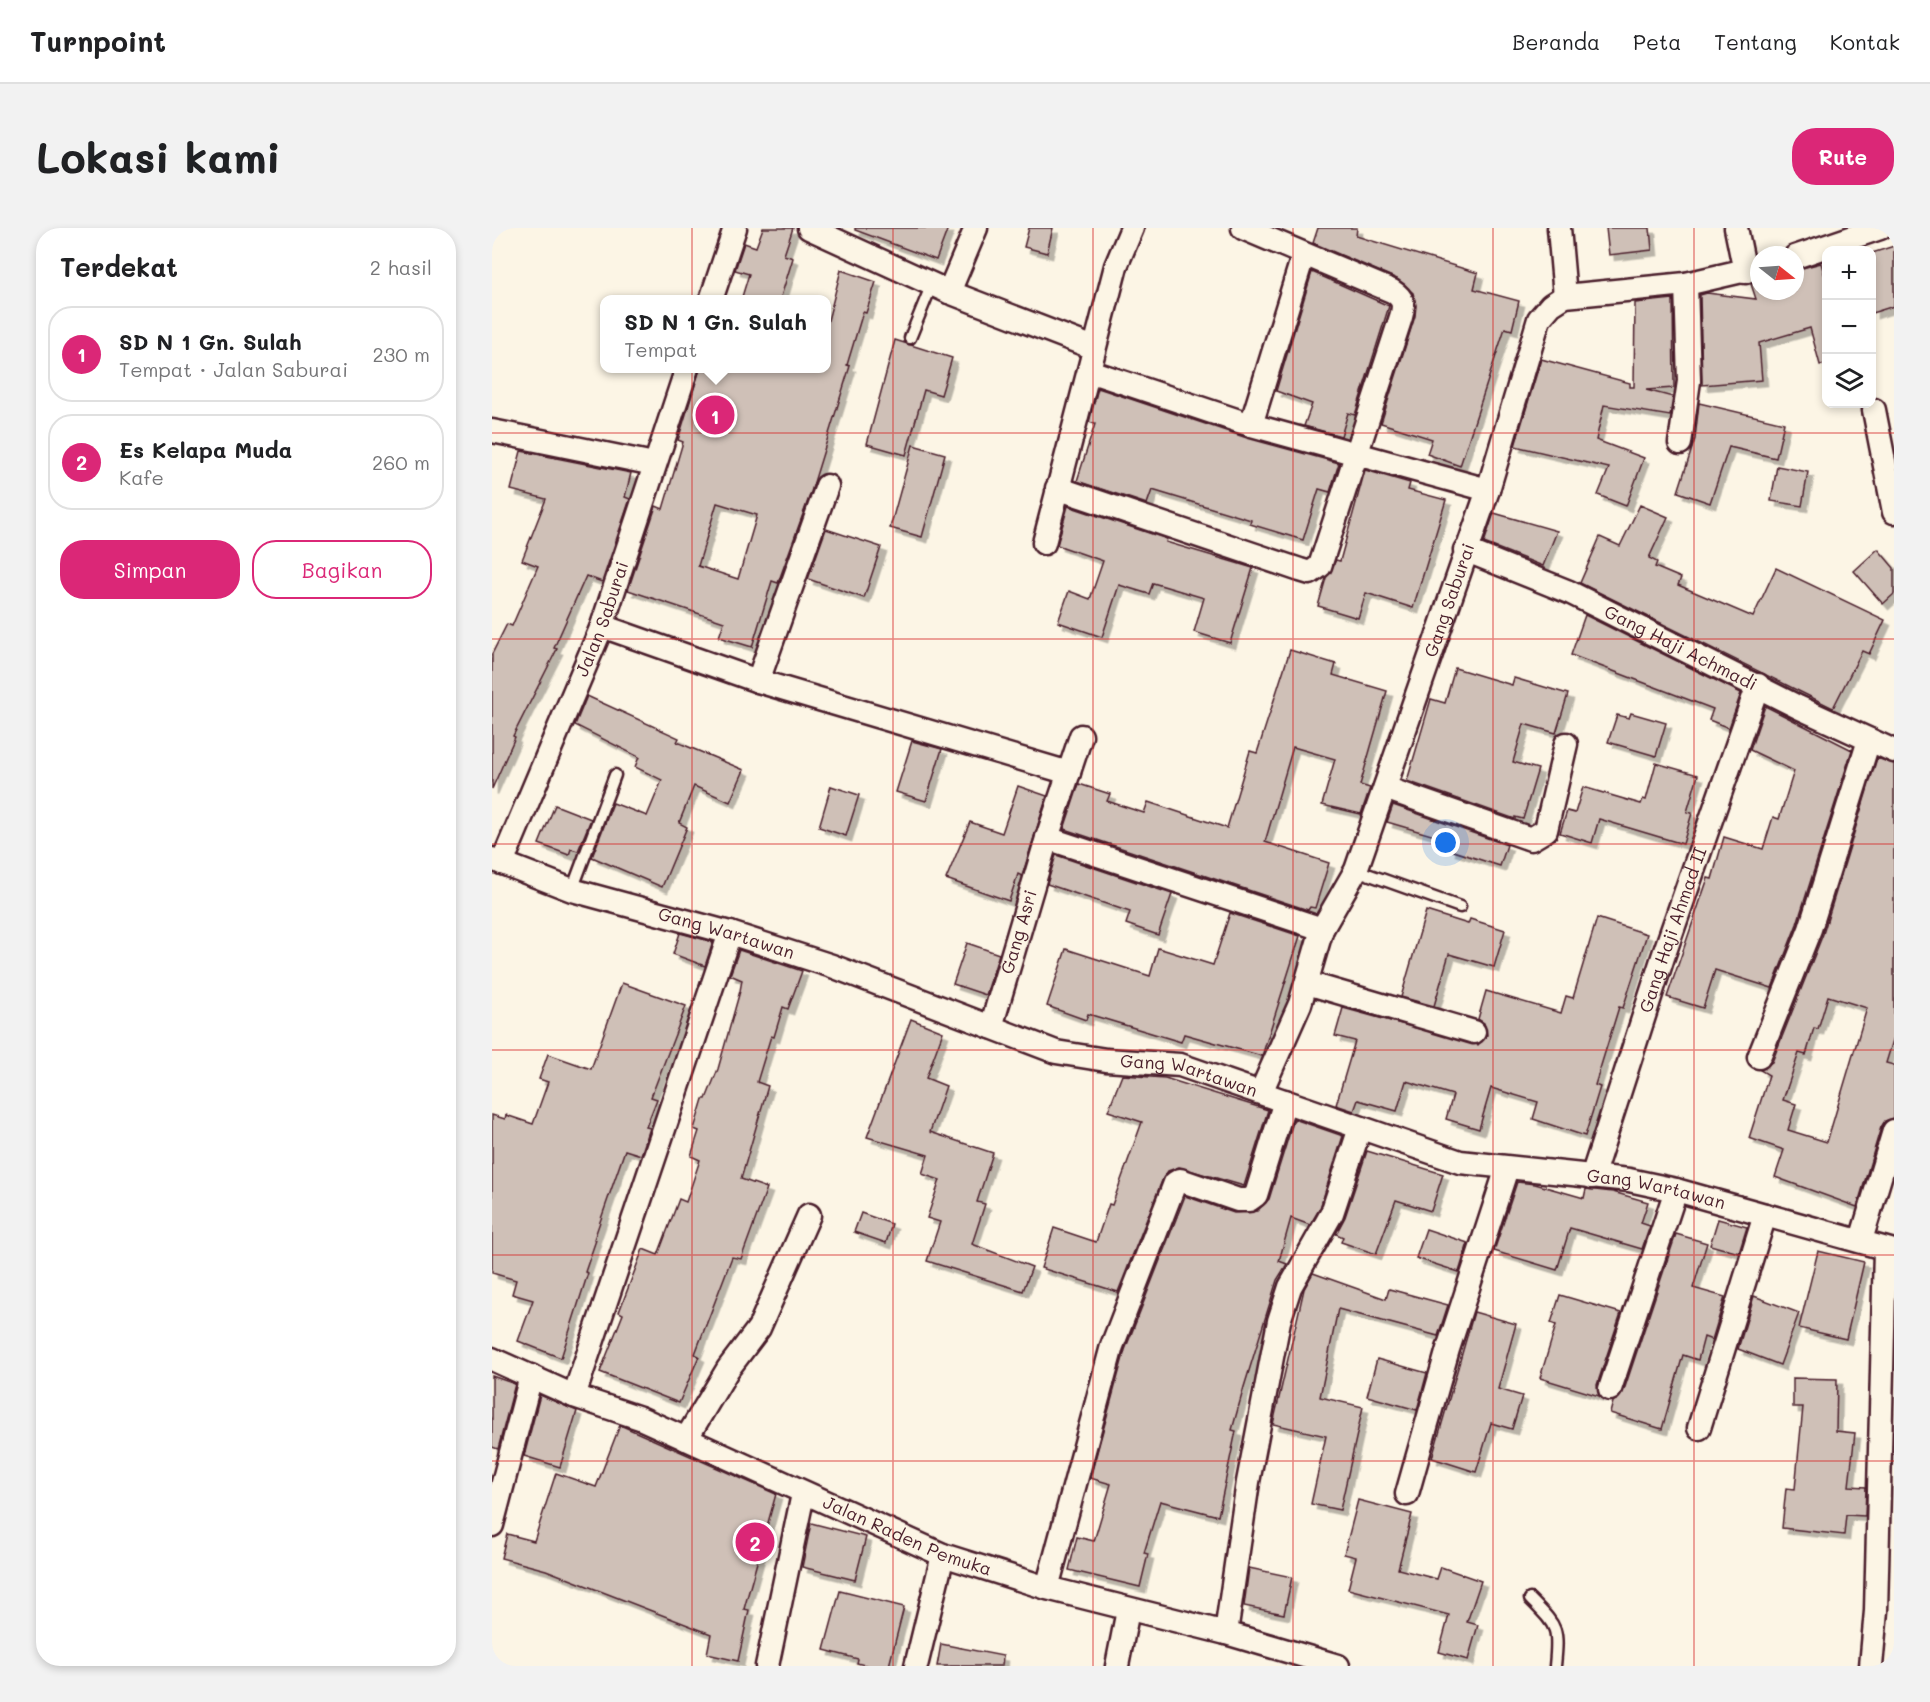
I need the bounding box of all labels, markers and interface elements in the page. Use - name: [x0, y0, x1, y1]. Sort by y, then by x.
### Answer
- text: Turnpoint: [30, 23, 166, 59]
- text: Beranda: [1512, 28, 1600, 55]
- text: Peta: [1633, 28, 1681, 55]
- text: Tentang: [1714, 28, 1797, 55]
- text: Kontak: [1830, 28, 1900, 55]
- button: Rute: [1792, 128, 1894, 185]
- text: Lokasi kami: [36, 129, 281, 184]
- north arrow: [1750, 246, 1804, 300]
- map controls: [1822, 246, 1876, 408]
- button: +: [1822, 246, 1876, 300]
- text: Terdekat: [60, 250, 178, 284]
- text: 2 hasil: [370, 254, 432, 280]
- popup: [600, 295, 831, 373]
- button: −: [1822, 300, 1876, 354]
- text: SD N 1 Gn. Sulah: [624, 307, 807, 336]
- text: SD N 1 Gn. Sulah: [119, 327, 302, 356]
- text: Tempat: [624, 336, 697, 362]
- text: 1: [77, 341, 86, 367]
- text: 230 m: [372, 341, 430, 367]
- button: layers: [1822, 354, 1876, 408]
- text: Tempat · Jalan Saburai: [119, 356, 348, 382]
- pin: 1: [696, 392, 734, 438]
- text: Es Kelapa Muda: [119, 435, 292, 464]
- text: 2: [76, 449, 87, 475]
- text: 260 m: [372, 449, 430, 475]
- text: Kafe: [119, 464, 164, 490]
- button: Simpan: [60, 540, 240, 599]
- button: Bagikan: [252, 540, 432, 599]
- street label: Gang Saburai: [1418, 540, 1480, 660]
- street label: Jalan Saburai: [569, 558, 634, 680]
- street label: Gang Haji Achmadi: [1601, 599, 1761, 696]
- your location: [1431, 828, 1460, 857]
- street label: Gang Haji Ahmad II: [1633, 844, 1712, 1015]
- street label: Gang Asri: [994, 887, 1042, 977]
- street label: Gang Wartawan: [656, 901, 798, 964]
- street label: Gang Wartawan: [1119, 1048, 1261, 1102]
- street label: Gang Wartawan: [1586, 1163, 1728, 1214]
- street label: Jalan Raden Pemuka: [820, 1489, 995, 1581]
- pin: 2: [736, 1520, 774, 1564]

